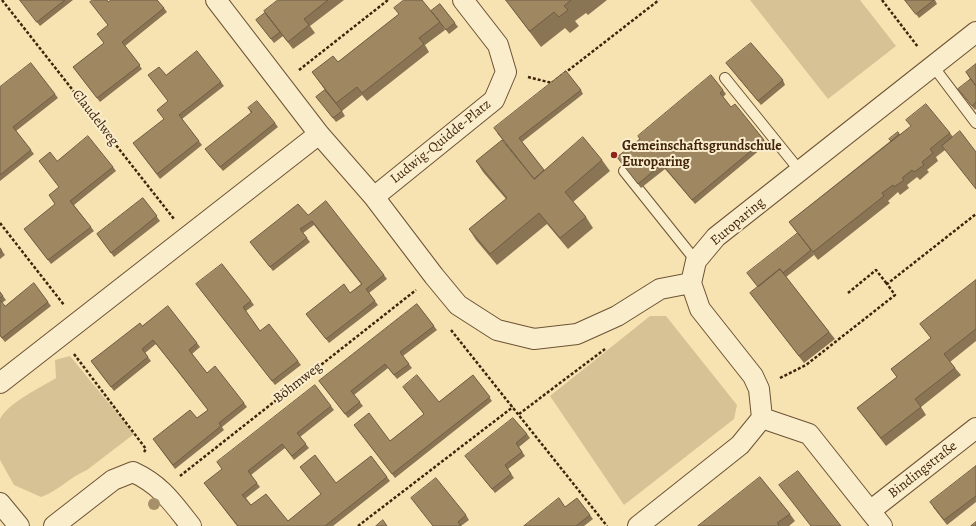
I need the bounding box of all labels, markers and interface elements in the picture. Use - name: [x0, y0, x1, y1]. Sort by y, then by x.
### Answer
- street label: Claudelweg: [68, 87, 122, 149]
- street label: Ludwig-Quidde-Platz: [387, 96, 495, 188]
- place label: Gemeinschaftsgrundschule Europaring: [622, 139, 782, 172]
- marker: Gemeinschaftsgrundschule Europaring: [609, 150, 619, 160]
- street label: Europaring: [707, 194, 769, 250]
- street label: Böhmweg: [270, 359, 326, 407]
- street label: Bindingstraße: [885, 438, 961, 502]

